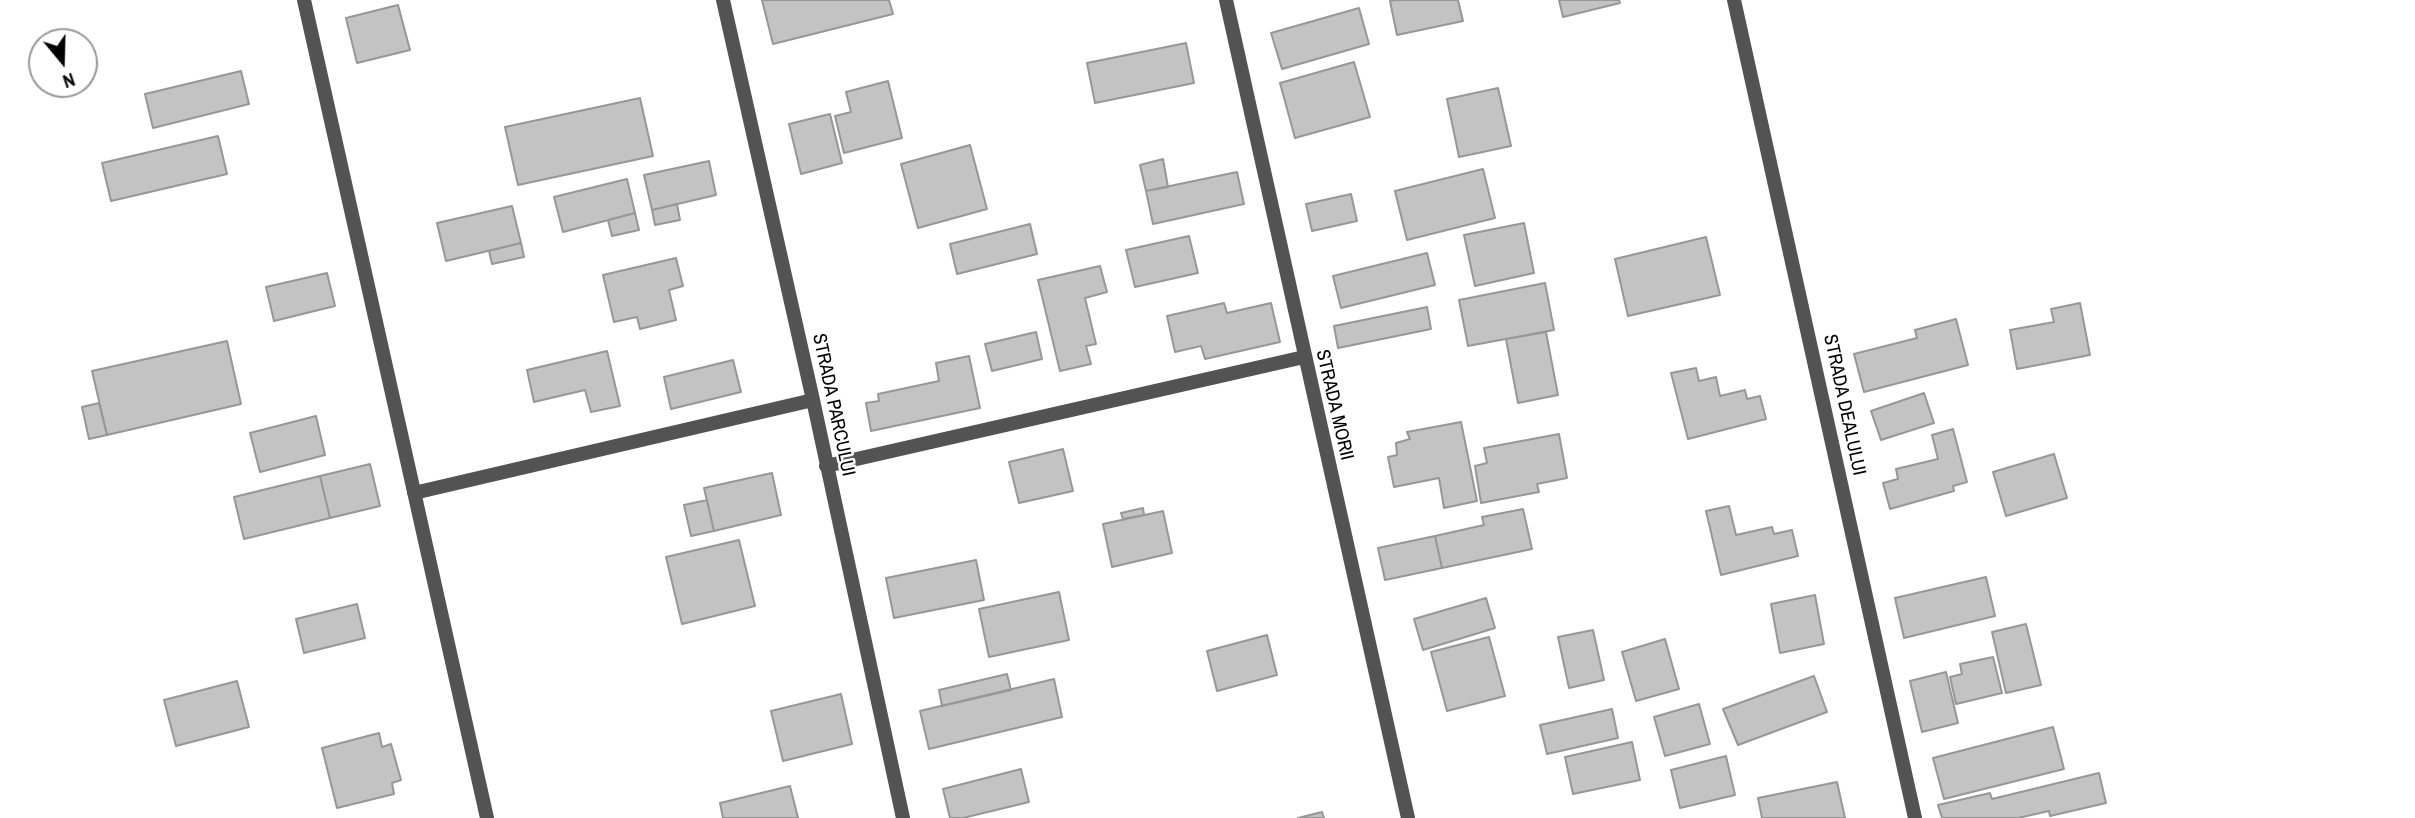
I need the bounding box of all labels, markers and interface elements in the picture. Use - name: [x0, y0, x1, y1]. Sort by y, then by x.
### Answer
- north arrow: [28, 28, 98, 98]
- text: N: [60, 67, 79, 95]
- street label: STRADA PARCULUI: [807, 332, 859, 478]
- street label: STRADA DEALULUI: [1818, 332, 1870, 478]
- street label: STRADA MORII: [1310, 348, 1358, 462]

